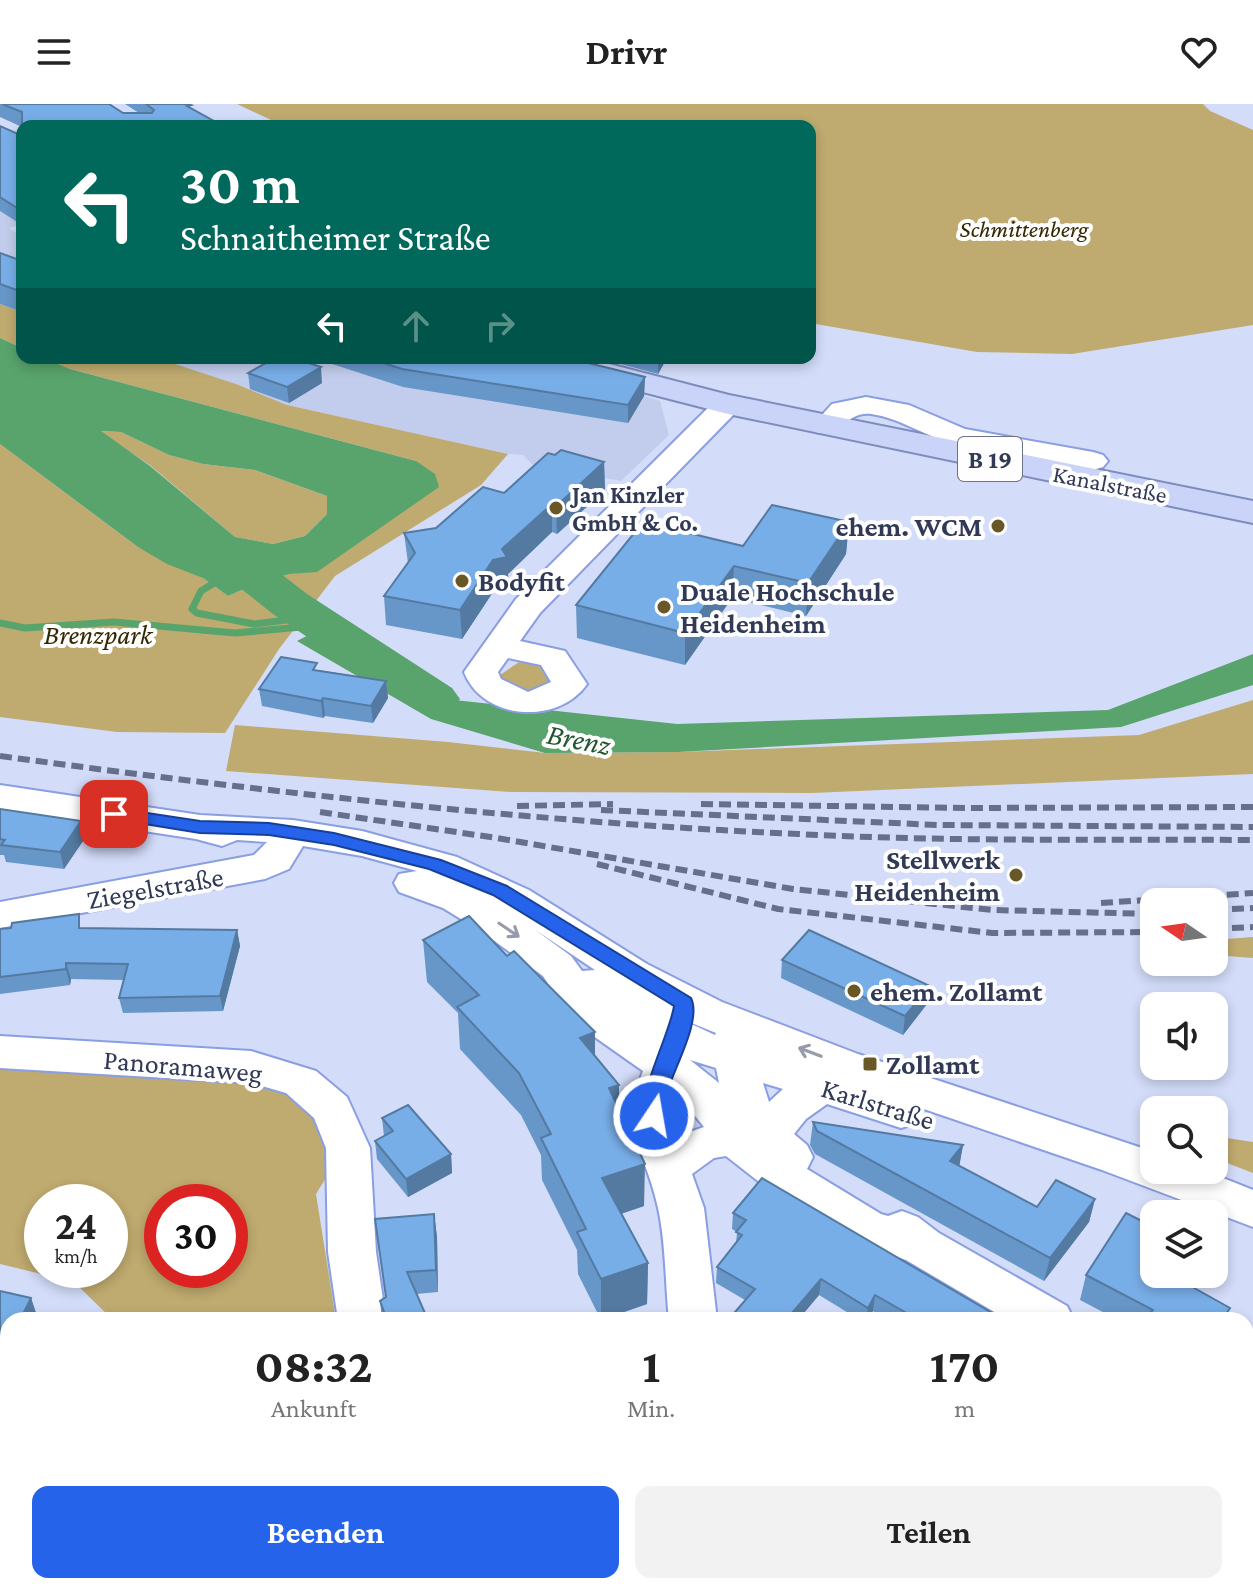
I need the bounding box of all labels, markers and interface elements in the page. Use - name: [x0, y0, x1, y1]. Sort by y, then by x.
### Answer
- icon: menu: [32, 30, 76, 74]
- icon: heart: [1177, 30, 1221, 74]
- text: Drivr: [586, 32, 667, 72]
- icon: left: [48, 152, 152, 256]
- text: 30 m: [180, 153, 300, 215]
- park label: Schmittenberg: [959, 215, 1090, 242]
- text: Schnaitheimer Straße: [180, 218, 491, 258]
- icon: left: [310, 304, 354, 348]
- icon: ahead: [394, 304, 438, 348]
- icon: right: [478, 304, 522, 348]
- road number: B 19: [958, 437, 1022, 481]
- street label: Kanalstraße: [1051, 460, 1169, 508]
- place label: Jan Kinzler GmbH & Co.: [569, 481, 698, 536]
- marker: Jan Kinzler GmbH & Co.: [547, 499, 565, 517]
- place label: ehem. WCM: [835, 511, 982, 542]
- marker: ehem. WCM: [989, 517, 1007, 535]
- place label: Bodyfit: [478, 566, 566, 597]
- marker: Bodyfit: [453, 572, 471, 590]
- place label: Duale Hochschule Heidenheim: [680, 576, 895, 639]
- marker: Duale Hochschule Heidenheim: [655, 598, 673, 616]
- park label: Brenzpark: [44, 619, 154, 650]
- water label: Brenz: [544, 717, 614, 761]
- pin: [80, 780, 148, 848]
- icon: arrive: [92, 792, 136, 836]
- place label: Stellwerk Heidenheim: [854, 844, 1001, 907]
- street label: Ziegelstraße: [84, 861, 226, 915]
- marker: Stellwerk Heidenheim: [1007, 866, 1025, 884]
- north arrow: [1140, 888, 1228, 976]
- map controls: [1140, 888, 1228, 1288]
- one-way arrow: [497, 922, 520, 938]
- place label: ehem. Zollamt: [870, 976, 1043, 1007]
- marker: ehem. Zollamt: [845, 982, 863, 1000]
- button: sound: [1140, 992, 1228, 1080]
- street label: Panoramaweg: [102, 1044, 264, 1088]
- one-way arrow: [798, 1044, 823, 1058]
- place label: Zollamt: [886, 1049, 980, 1080]
- marker: Zollamt: [861, 1055, 879, 1073]
- street label: Karlstraße: [818, 1072, 938, 1136]
- position arrow: [612, 1074, 696, 1158]
- button: search: [1140, 1096, 1228, 1184]
- speed limit sign: 30: [144, 1184, 248, 1288]
- button: layers: [1140, 1200, 1228, 1288]
- text: 24: [55, 1203, 97, 1248]
- text: km/h: [54, 1245, 98, 1267]
- text: 08:32: [255, 1339, 372, 1392]
- text: 1: [642, 1339, 660, 1392]
- text: 170: [930, 1339, 999, 1392]
- text: Ankunft: [271, 1394, 356, 1423]
- text: Min.: [627, 1394, 675, 1423]
- text: m: [954, 1394, 975, 1423]
- button: Beenden: [32, 1486, 619, 1578]
- button: Teilen: [635, 1486, 1222, 1578]

